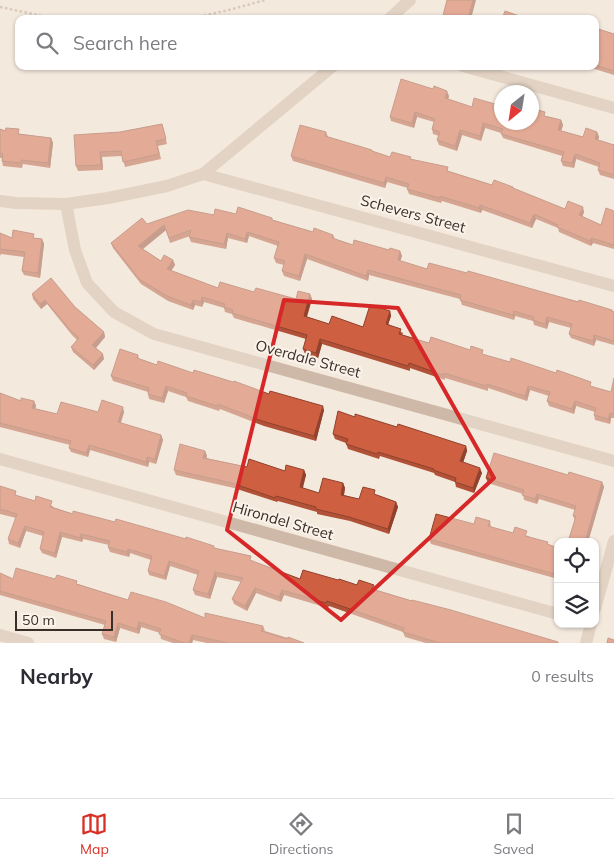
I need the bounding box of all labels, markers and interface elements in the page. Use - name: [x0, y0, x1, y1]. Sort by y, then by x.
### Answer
- search box: [15, 15, 599, 70]
- icon: search: [33, 29, 61, 57]
- text: Search here: [73, 31, 177, 55]
- north arrow: [494, 85, 539, 130]
- street label: Schevers Street: [359, 190, 468, 237]
- street label: Overdale Street: [253, 335, 363, 382]
- street label: Hirondel Street: [231, 497, 336, 544]
- map controls: [554, 538, 599, 628]
- button: locate: [554, 538, 599, 583]
- button: layers: [554, 583, 599, 628]
- scale bar: [15, 608, 112, 631]
- text: 50 m: [22, 611, 55, 629]
- text: Nearby: [20, 663, 93, 689]
- text: 0 results: [531, 666, 594, 686]
- tab: Map: [80, 810, 109, 858]
- tab: Directions: [269, 810, 334, 858]
- tab: Saved: [494, 810, 534, 858]

